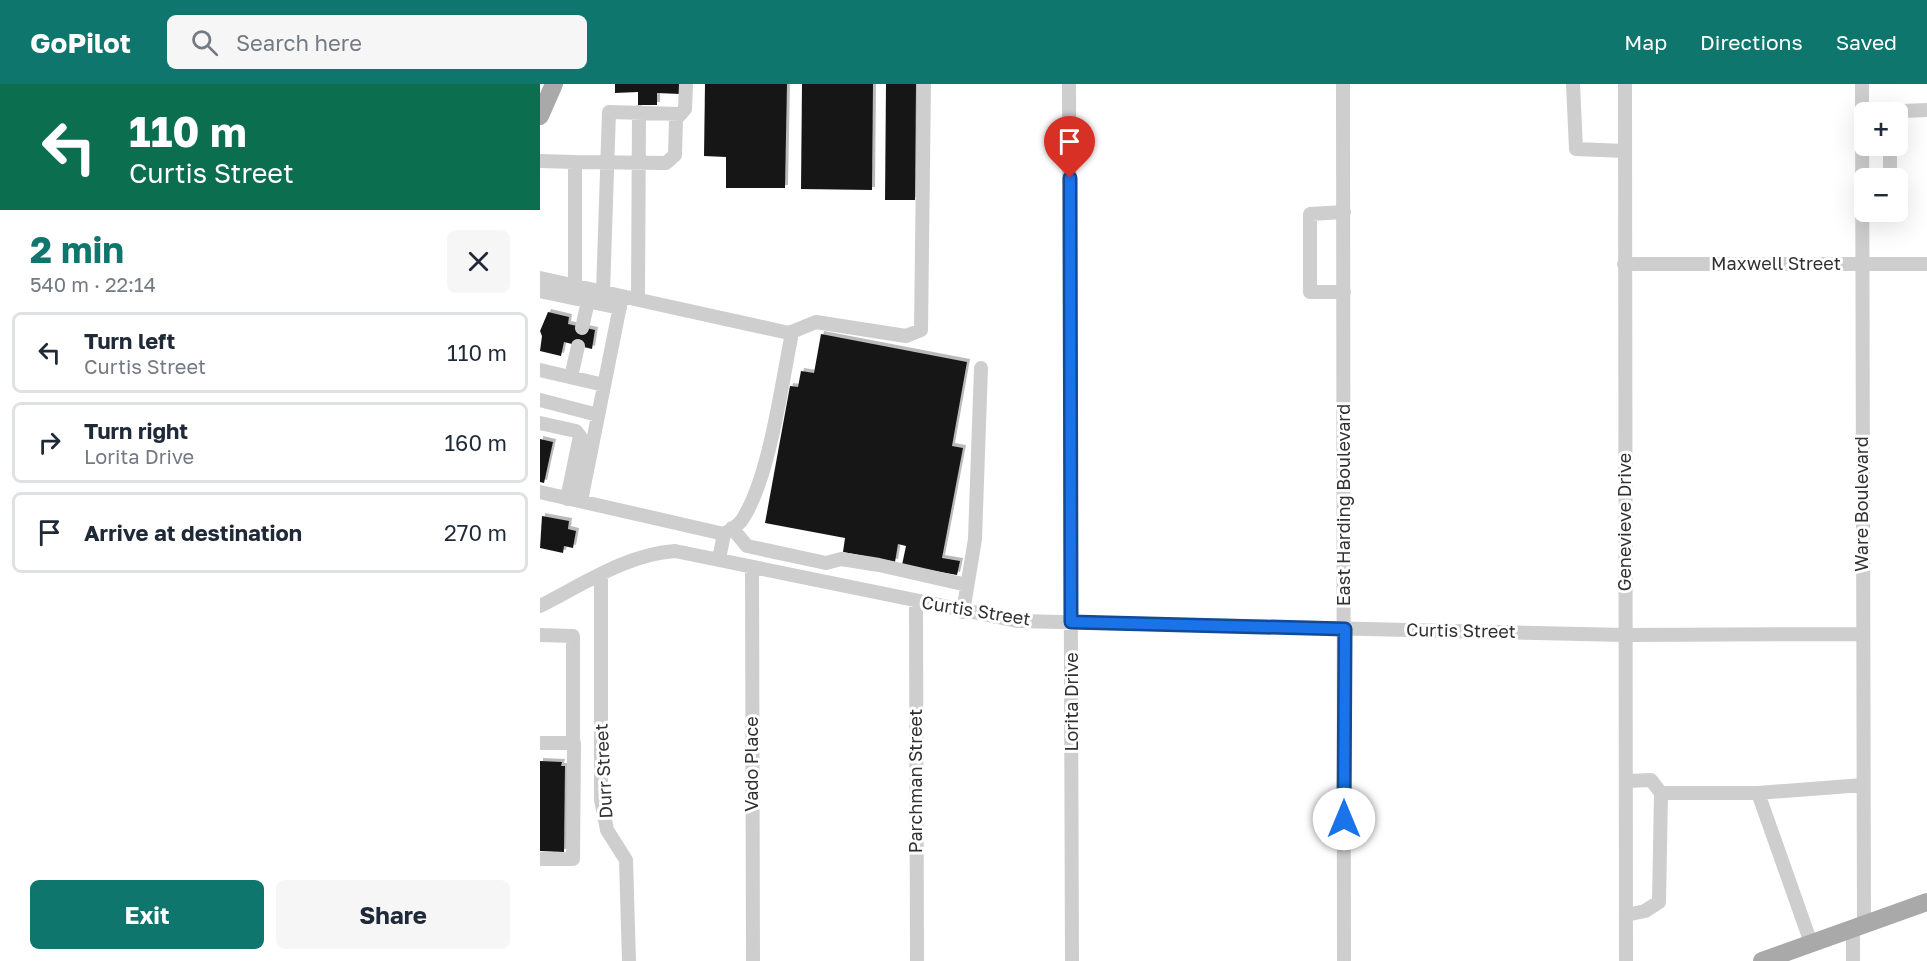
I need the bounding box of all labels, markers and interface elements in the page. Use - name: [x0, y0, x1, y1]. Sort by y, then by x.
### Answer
- search box: [167, 15, 587, 69]
- text: GoPilot: [30, 26, 131, 59]
- icon: search: [188, 26, 221, 59]
- text: Search here: [236, 29, 362, 56]
- text: Map: [1624, 29, 1667, 55]
- text: Directions: [1700, 29, 1803, 55]
- text: Saved: [1836, 29, 1897, 55]
- map controls: [1854, 102, 1908, 222]
- button: +: [1854, 102, 1908, 156]
- text: 110 m: [129, 106, 247, 156]
- icon: left: [30, 108, 108, 186]
- pin: [1044, 116, 1095, 178]
- icon: arrive: [1053, 125, 1086, 158]
- text: Curtis Street: [129, 157, 294, 189]
- button: −: [1854, 168, 1908, 222]
- text: 2 min: [30, 228, 124, 271]
- button: close: [447, 230, 510, 293]
- street label: Maxwell Street: [1711, 252, 1841, 274]
- text: 540 m · 22:14: [30, 272, 156, 296]
- text: Turn left: [84, 327, 175, 354]
- icon: left: [33, 336, 66, 369]
- text: 110 m: [447, 339, 507, 366]
- text: Curtis Street: [84, 354, 206, 378]
- street label: East Harding Boulevard: [1332, 404, 1354, 606]
- text: Turn right: [84, 417, 188, 444]
- icon: right: [33, 426, 66, 459]
- text: 160 m: [444, 429, 507, 456]
- street label: Ware Boulevard: [1850, 436, 1872, 572]
- text: Lorita Drive: [84, 444, 194, 468]
- street label: Genevieve Drive: [1613, 453, 1635, 591]
- icon: arrive: [33, 516, 66, 549]
- text: Arrive at destination: [84, 519, 302, 546]
- text: 270 m: [444, 519, 507, 546]
- street label: Curtis Street: [920, 591, 1032, 629]
- street label: Curtis Street: [1406, 618, 1516, 642]
- street label: Lorita Drive: [1060, 652, 1082, 752]
- street label: Parchman Street: [904, 709, 926, 853]
- street label: Vado Place: [740, 716, 762, 812]
- street label: Durr Street: [590, 723, 616, 819]
- position arrow: [1312, 787, 1376, 851]
- button: Exit: [30, 880, 264, 949]
- button: Share: [276, 880, 510, 949]

